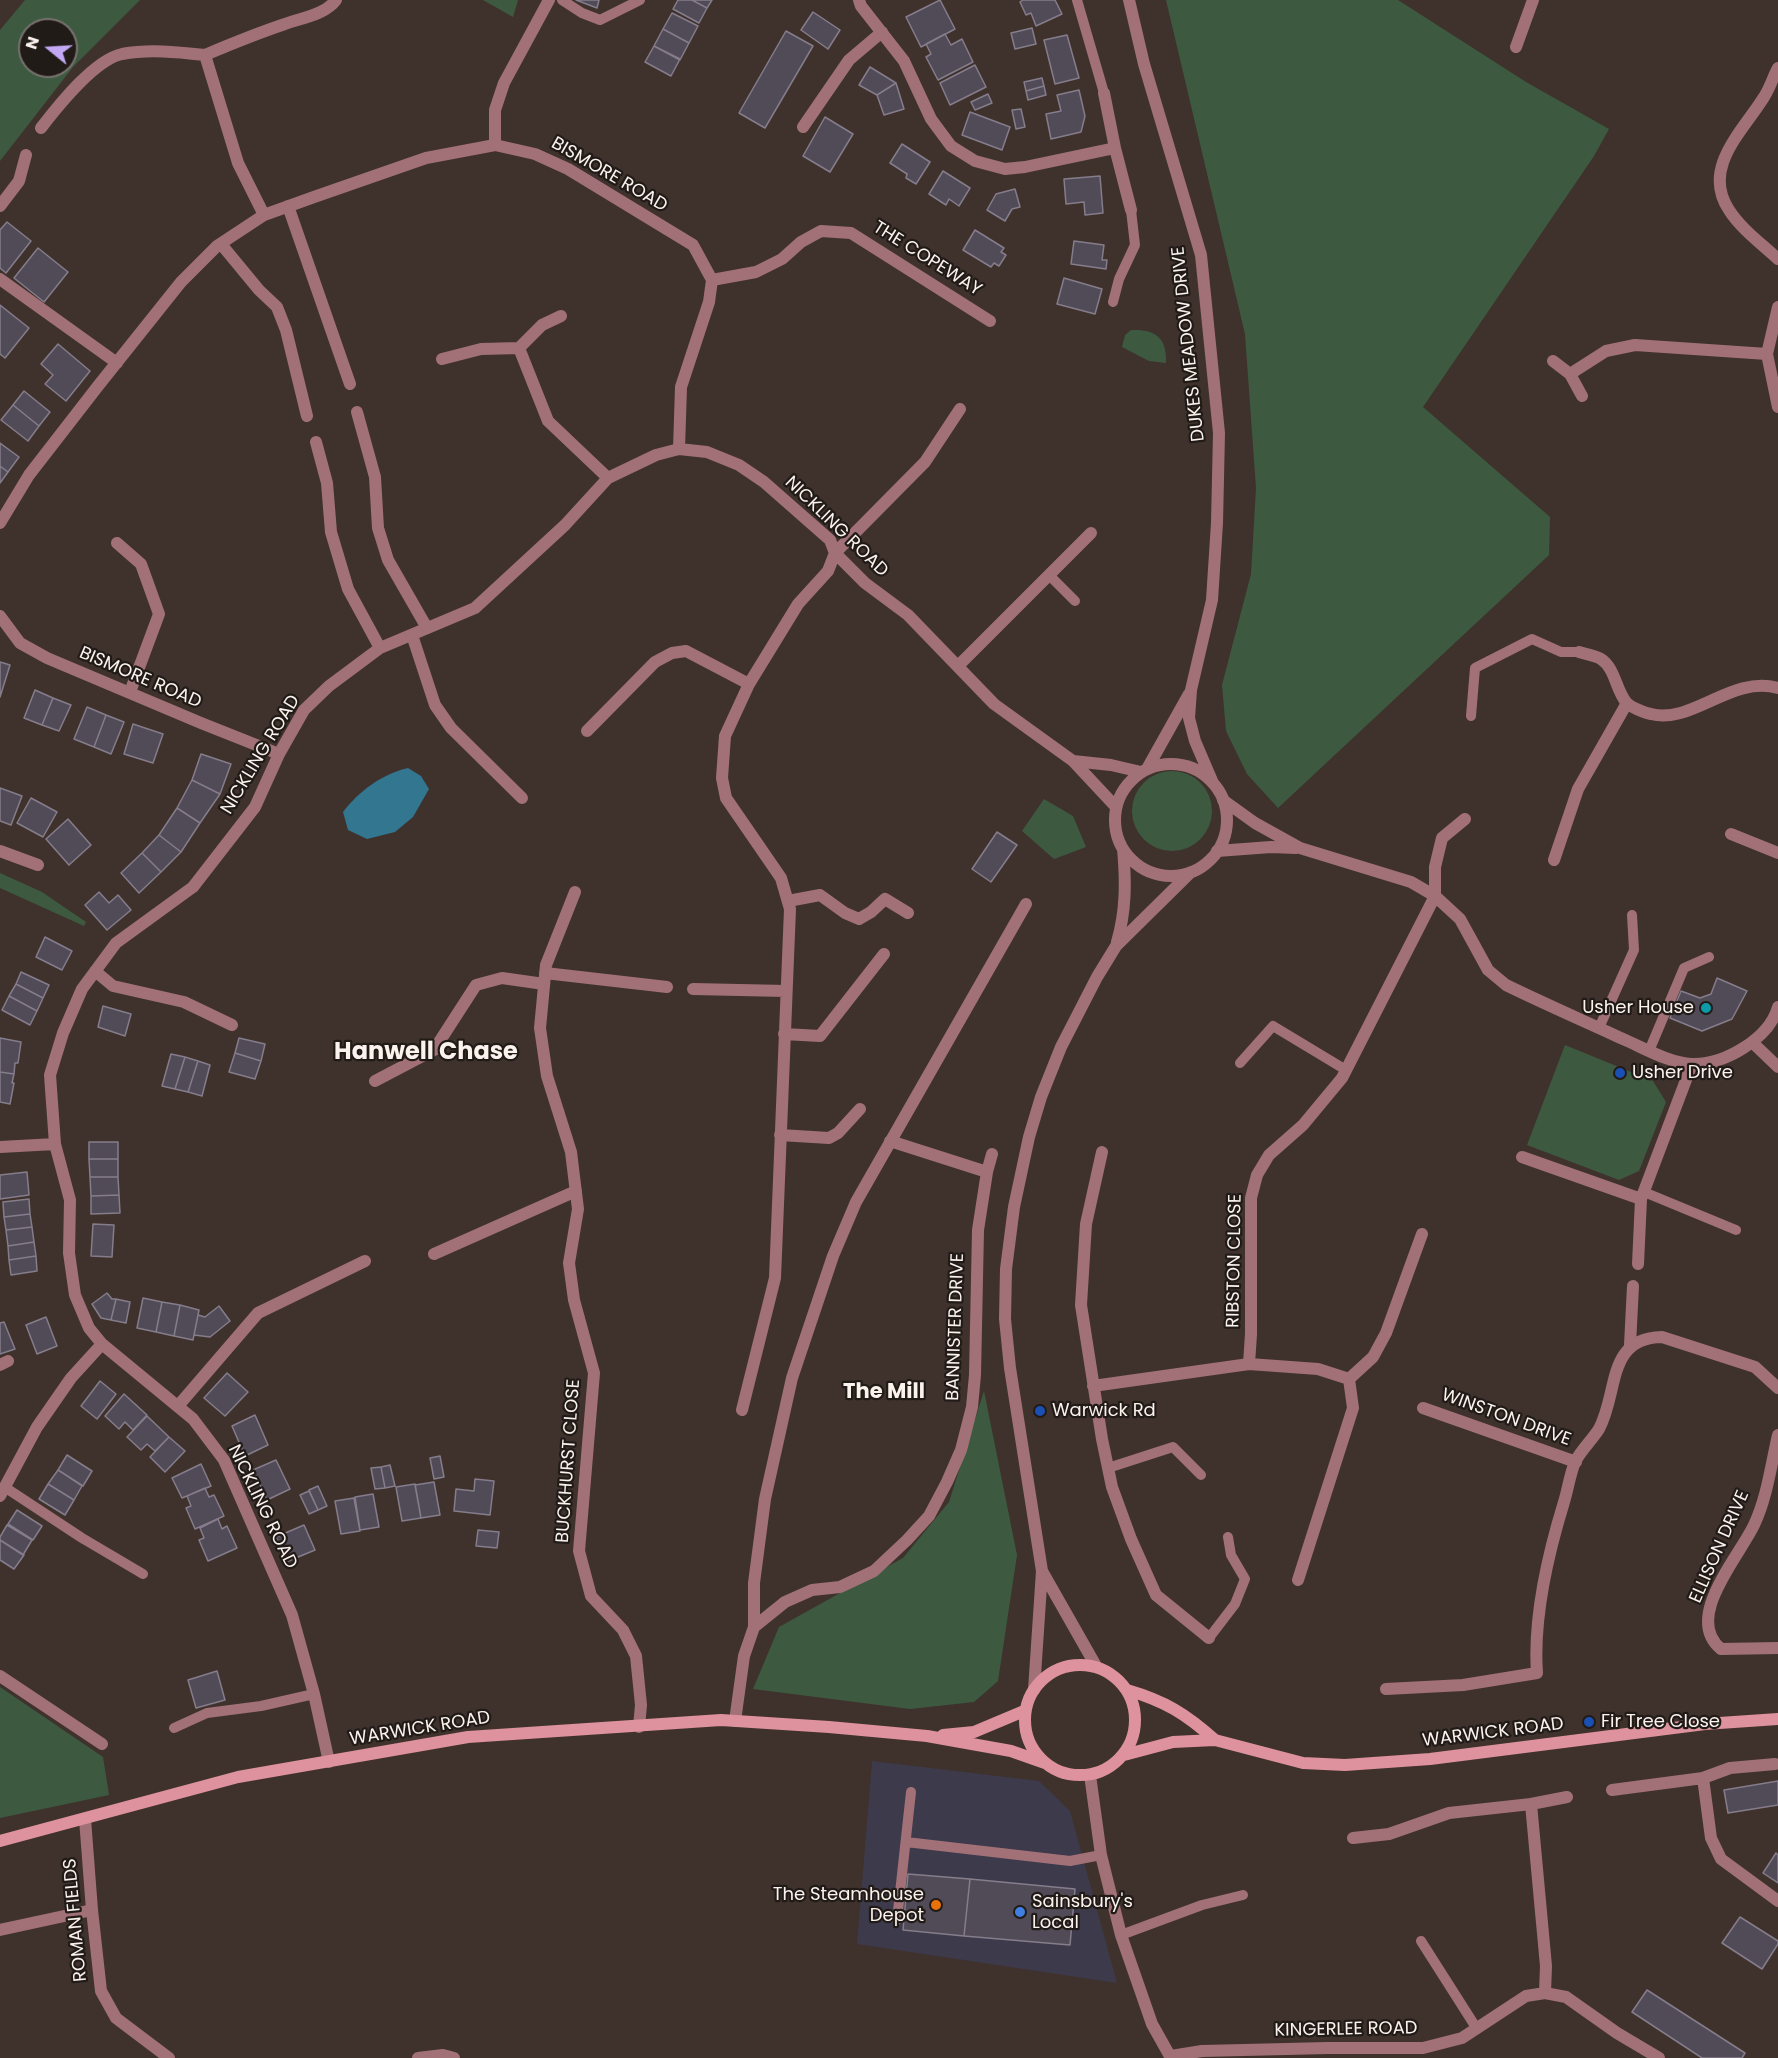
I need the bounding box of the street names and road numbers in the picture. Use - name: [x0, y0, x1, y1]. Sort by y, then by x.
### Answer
- street label: BISMORE ROAD: [547, 133, 671, 217]
- street label: THE COPEWAY: [869, 217, 985, 301]
- street label: DUKES MEADOW DRIVE: [1168, 245, 1210, 443]
- street label: NICKLING ROAD: [780, 472, 892, 582]
- street label: BISMORE ROAD: [76, 643, 204, 713]
- street label: NICKLING ROAD: [217, 691, 305, 819]
- street label: RIBSTON CLOSE: [1223, 1194, 1247, 1328]
- street label: BANNISTER DRIVE: [943, 1253, 969, 1401]
- street label: BUCKHURST CLOSE: [553, 1378, 585, 1544]
- street label: WINSTON DRIVE: [1438, 1385, 1574, 1451]
- street label: NICKLING ROAD: [223, 1441, 301, 1573]
- street label: ELLISON DRIVE: [1686, 1487, 1754, 1607]
- street label: WARWICK ROAD: [348, 1707, 492, 1751]
- street label: WARWICK ROAD: [1421, 1714, 1565, 1752]
- street label: ROMAN FIELDS: [60, 1857, 92, 1983]
- street label: KINGERLEE ROAD: [1274, 2018, 1418, 2042]

